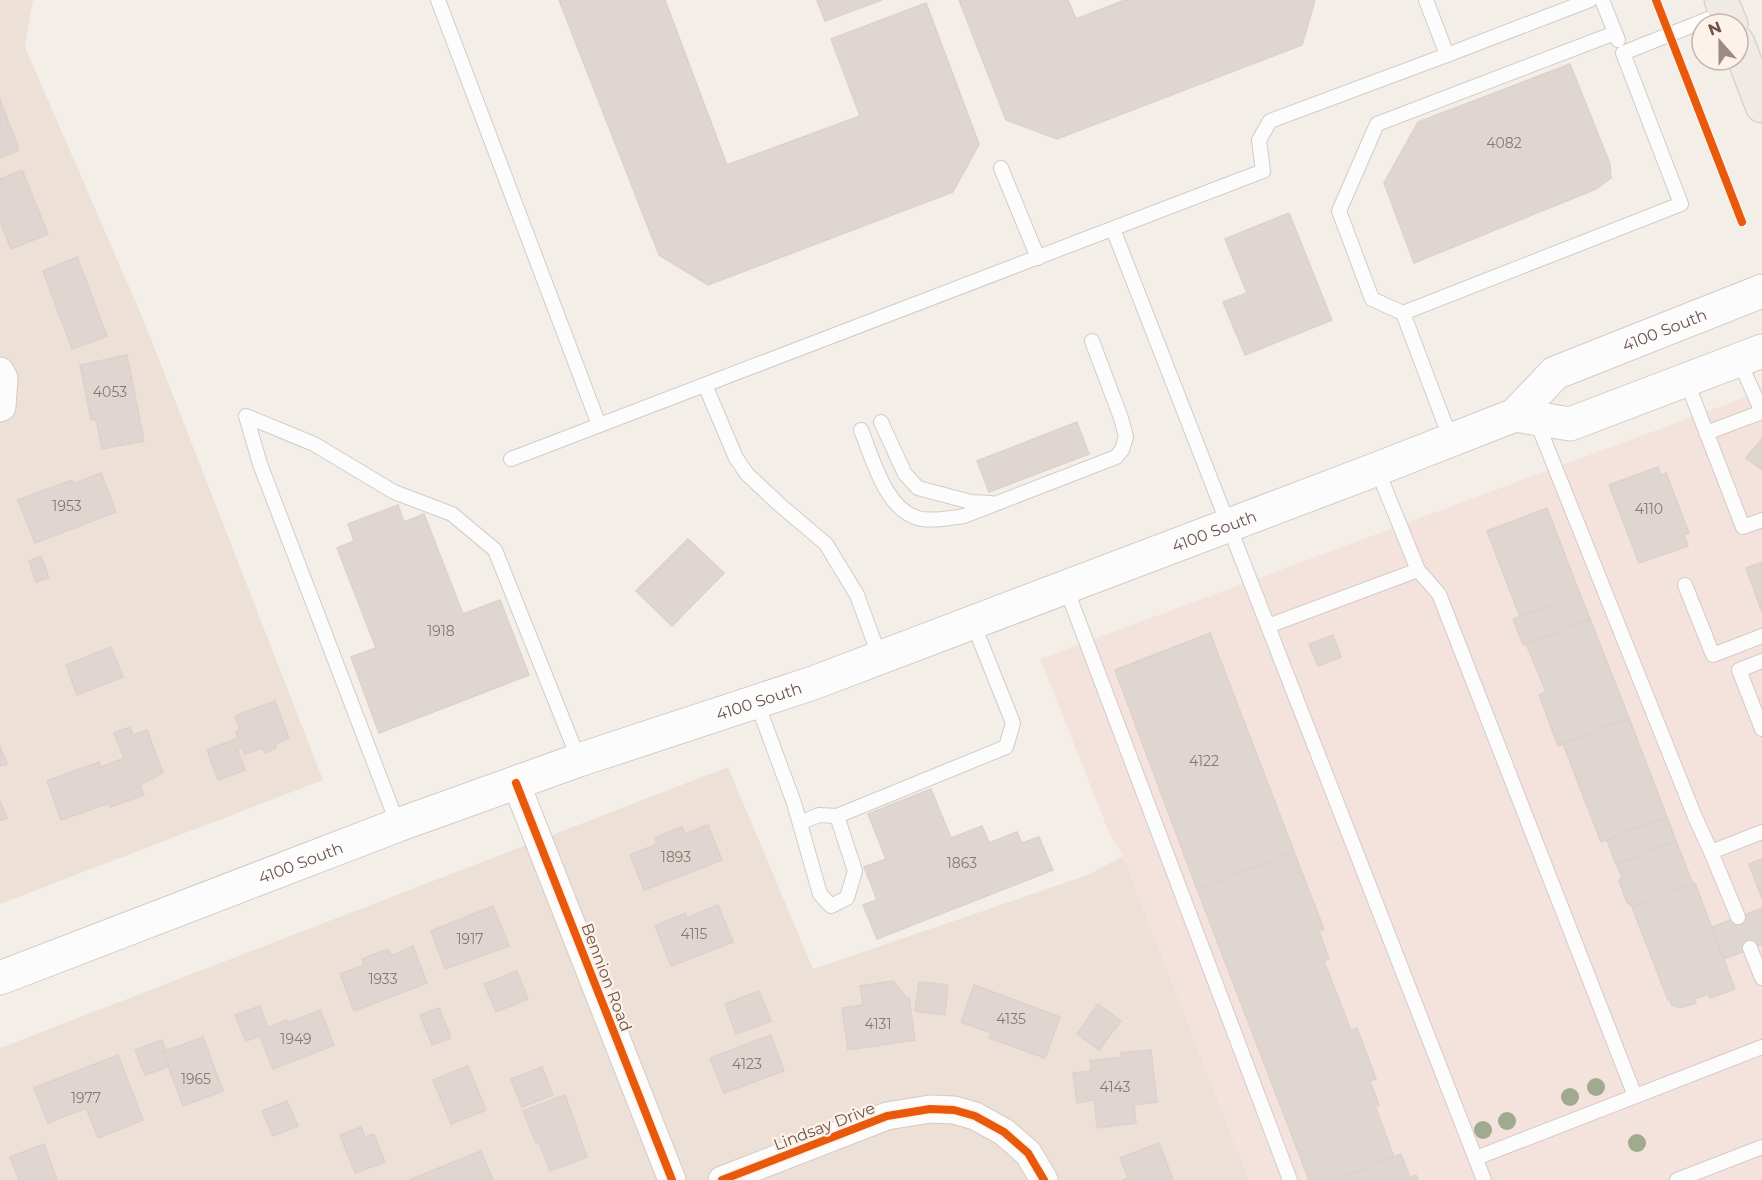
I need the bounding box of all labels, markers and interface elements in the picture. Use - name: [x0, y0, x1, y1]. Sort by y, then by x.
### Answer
- north arrow: [1690, 12, 1750, 72]
- text: N: [1705, 17, 1724, 40]
- house number: 4082: [1486, 134, 1522, 152]
- street label: 4100 South: [1619, 305, 1709, 355]
- house number: 4053: [93, 383, 127, 401]
- house number: 1953: [52, 497, 82, 515]
- house number: 4110: [1635, 500, 1663, 518]
- street label: 4100 South: [1169, 507, 1259, 556]
- house number: 1918: [427, 622, 455, 640]
- street label: 4100 South: [714, 678, 804, 724]
- house number: 4122: [1189, 752, 1219, 770]
- street label: 4100 South: [256, 838, 346, 888]
- house number: 1893: [661, 848, 691, 866]
- house number: 1863: [947, 854, 977, 872]
- street label: Bennion Road: [577, 920, 636, 1034]
- house number: 4115: [681, 925, 708, 943]
- house number: 1917: [457, 930, 483, 948]
- house number: 1933: [368, 970, 398, 988]
- house number: 4135: [996, 1010, 1026, 1028]
- house number: 4131: [865, 1015, 891, 1033]
- house number: 1949: [280, 1030, 312, 1048]
- house number: 4123: [732, 1055, 762, 1073]
- house number: 1965: [181, 1070, 211, 1088]
- house number: 4143: [1100, 1078, 1131, 1096]
- house number: 1977: [71, 1089, 101, 1107]
- street label: Lindsay Drive: [771, 1098, 878, 1155]

